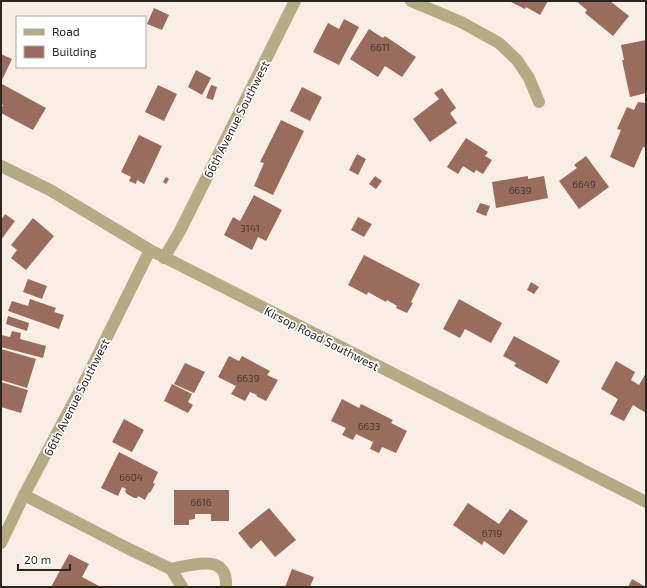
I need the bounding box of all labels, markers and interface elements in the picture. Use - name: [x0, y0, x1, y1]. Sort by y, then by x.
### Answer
- legend: [16, 16, 146, 68]
- text: Road: [52, 24, 80, 38]
- house number: 6611: [370, 41, 390, 53]
- text: Building: [52, 44, 97, 58]
- street label: 66th Avenue Southwest: [200, 58, 272, 180]
- house number: 6649: [572, 178, 596, 190]
- house number: 6639: [509, 184, 532, 196]
- house number: 3141: [240, 222, 260, 234]
- street label: Kirsop Road Southwest: [262, 303, 382, 373]
- street label: 66th Avenue Southwest: [40, 336, 112, 458]
- house number: 6639: [237, 372, 260, 384]
- house number: 6633: [358, 420, 380, 432]
- house number: 6604: [119, 471, 143, 483]
- house number: 6616: [190, 496, 212, 508]
- house number: 6719: [482, 527, 503, 539]
- scale bar: [18, 546, 70, 572]
- text: 20 m: [24, 552, 51, 566]

